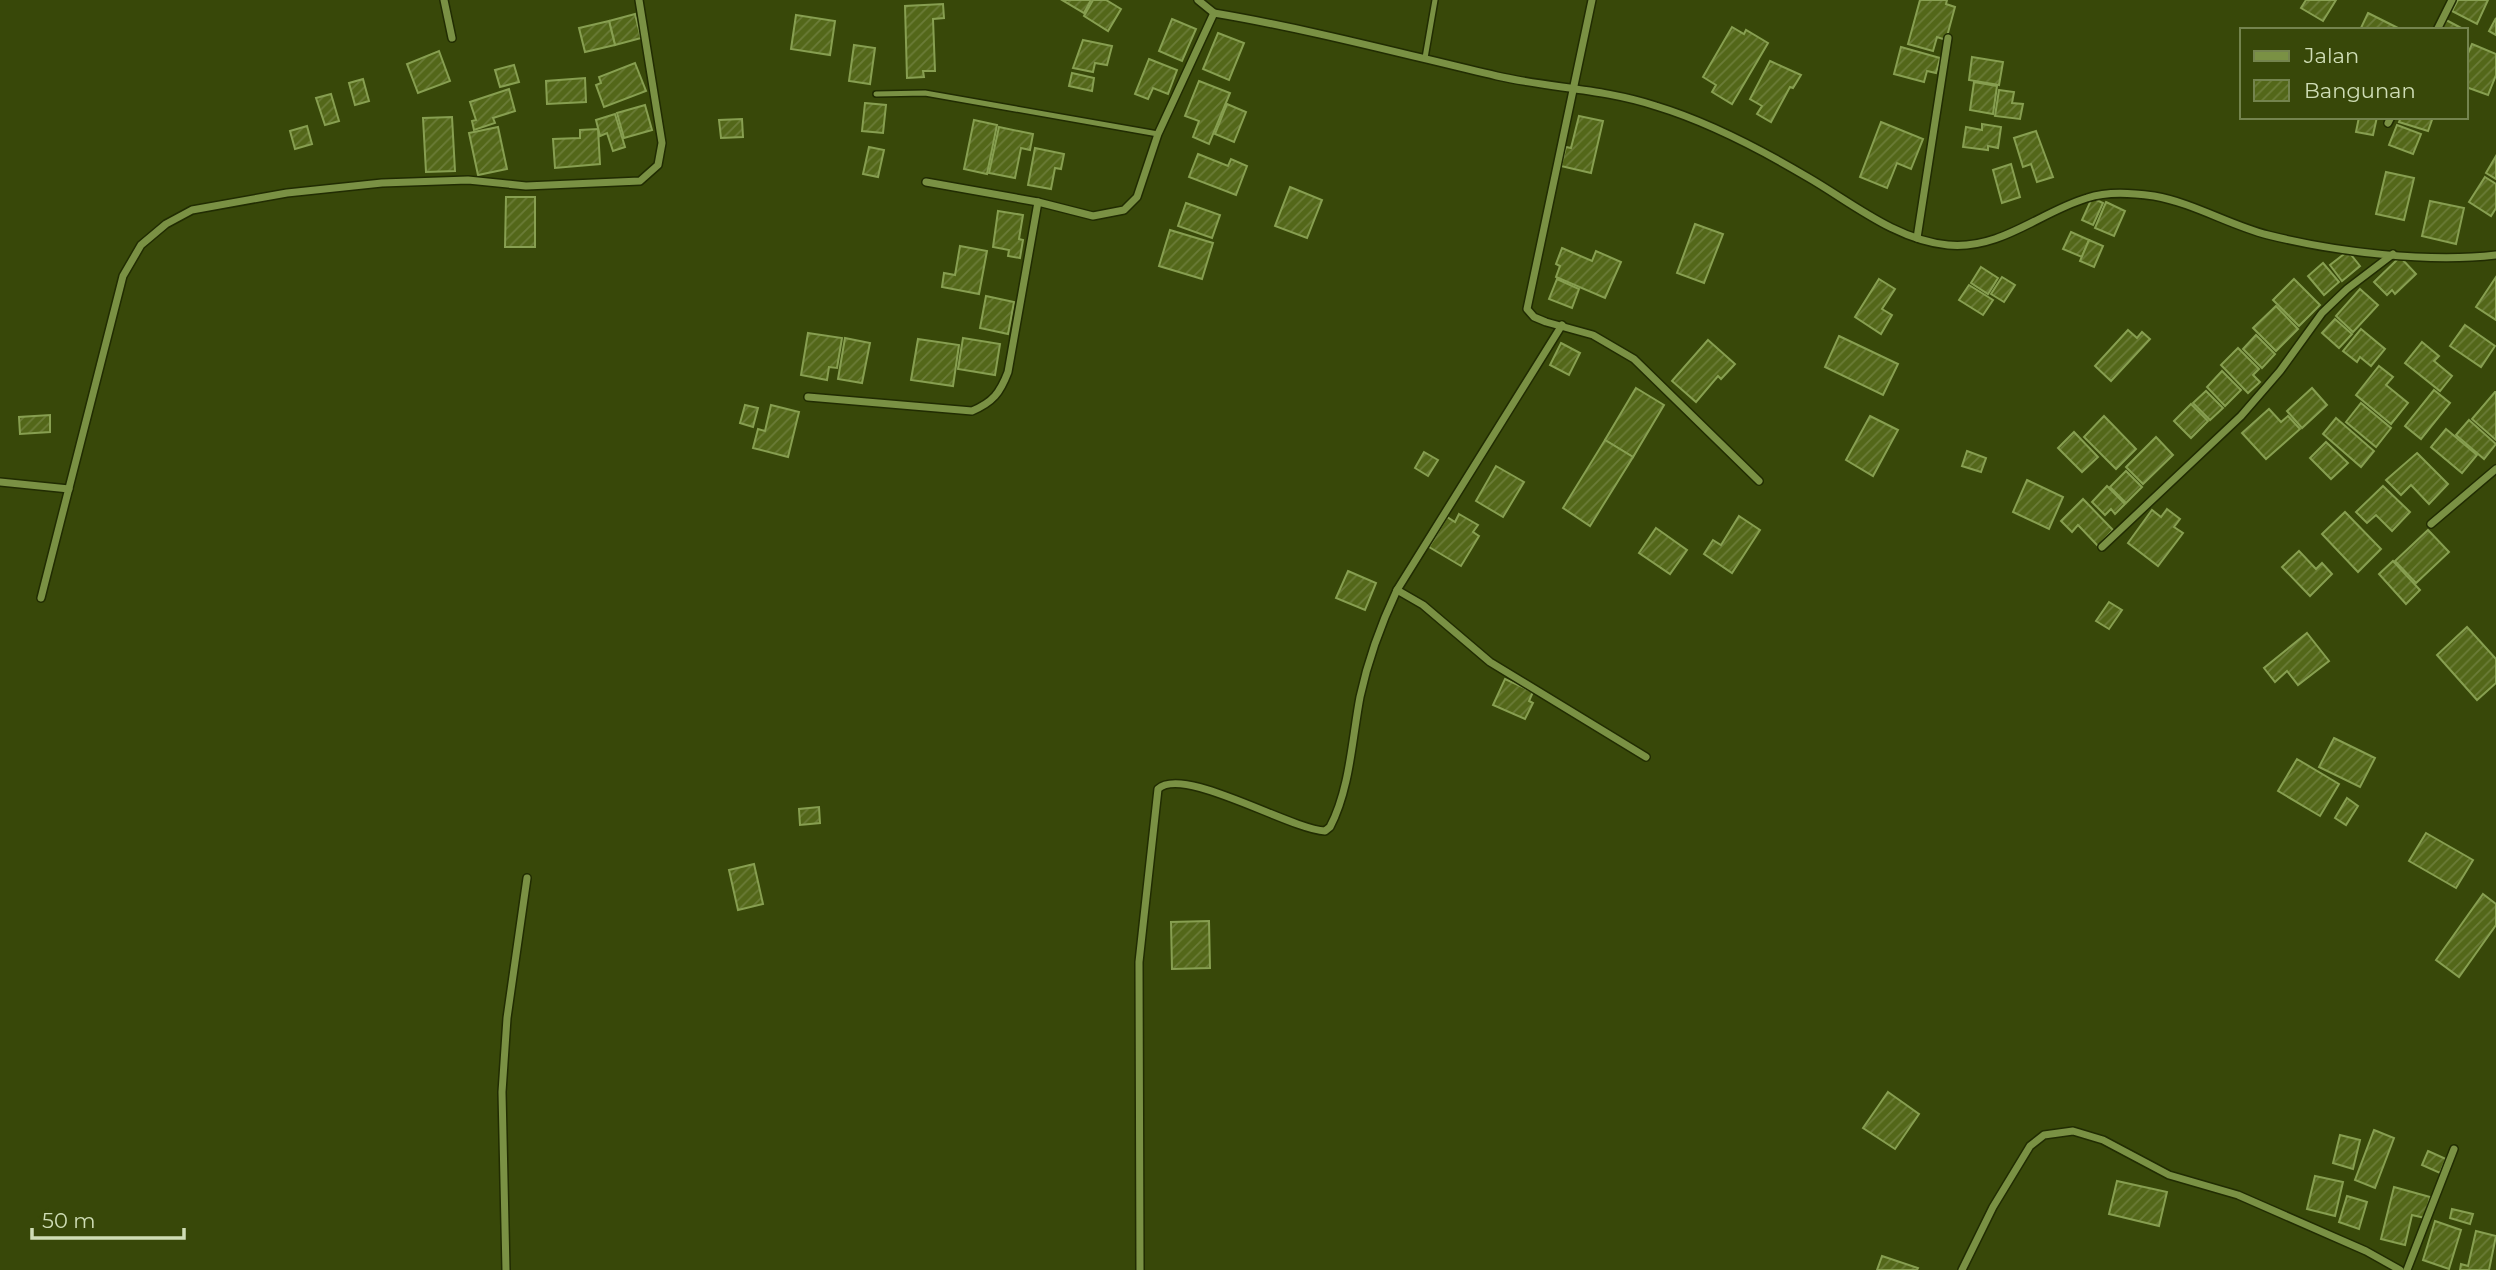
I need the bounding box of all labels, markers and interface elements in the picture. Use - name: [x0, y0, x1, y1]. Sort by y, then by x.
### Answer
- legend: [2240, 28, 2468, 119]
- text: Jalan: [2303, 43, 2359, 68]
- text: Bangunan: [2304, 78, 2416, 103]
- scale bar: [32, 1196, 184, 1240]
- text: 50 m: [42, 1208, 96, 1233]

